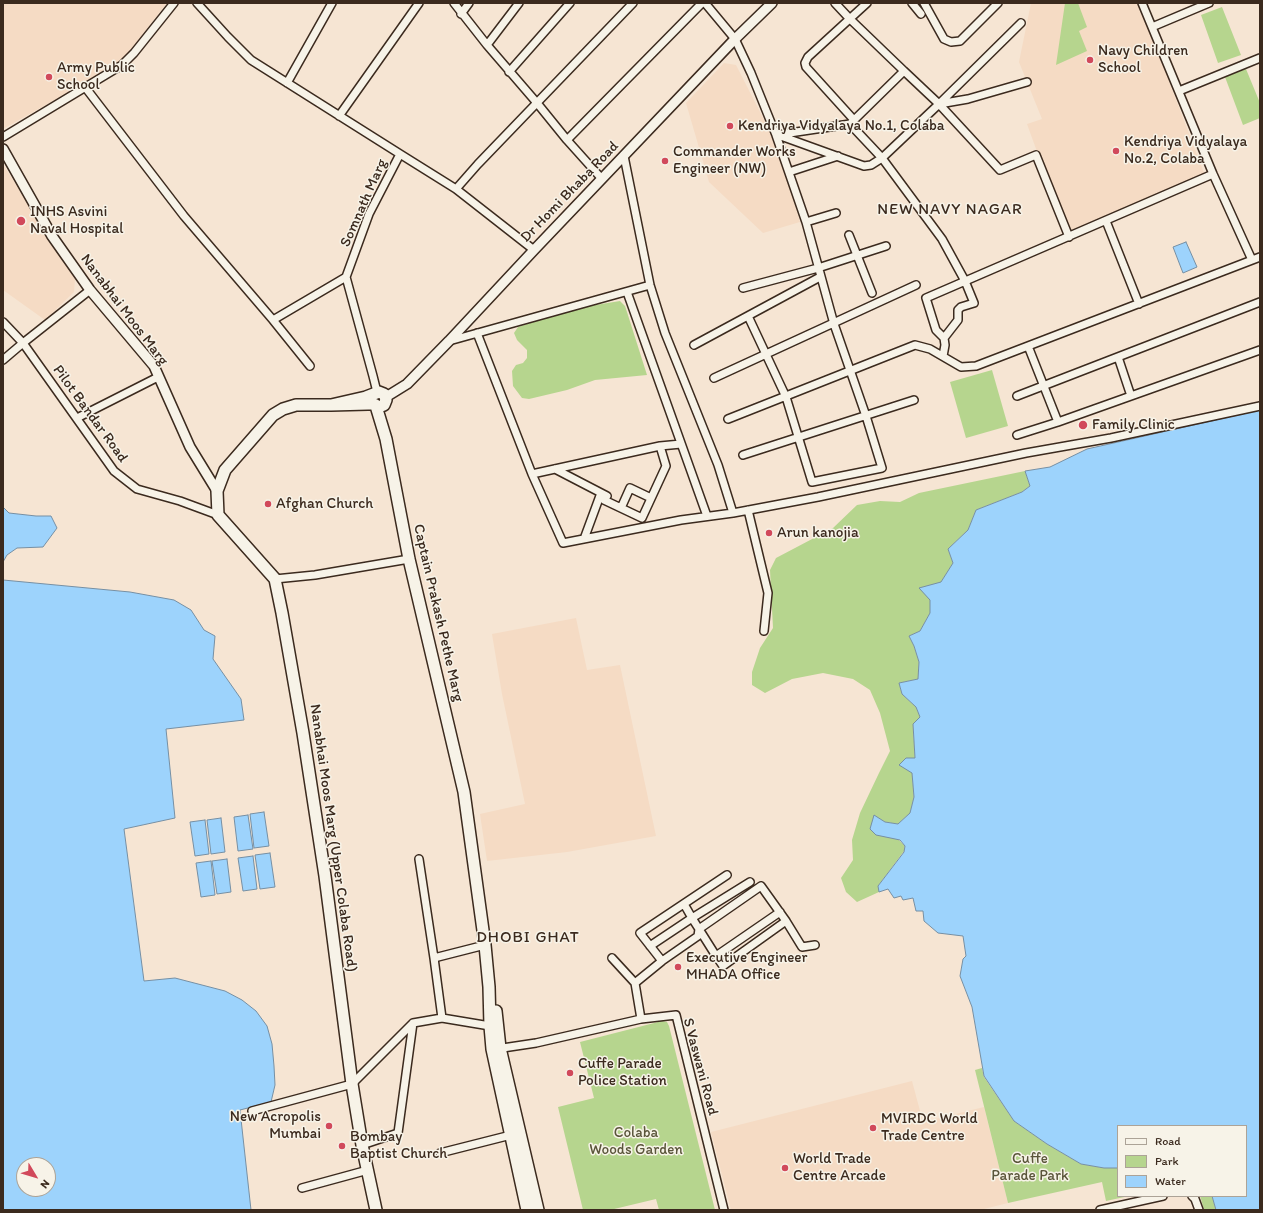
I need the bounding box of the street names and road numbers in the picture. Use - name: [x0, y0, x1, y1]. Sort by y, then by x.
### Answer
- street label: Dr Homi Bhaba Road: [517, 138, 623, 246]
- street label: Somnath Marg: [337, 156, 391, 250]
- street label: Nanabhai Moos Marg: [76, 251, 172, 369]
- street label: Pilot Bandar Road: [49, 362, 131, 466]
- street label: Captain Prakash Pethe Marg: [409, 522, 467, 704]
- street label: Nanabhai Moos Marg (Upper Colaba Road): [305, 703, 361, 973]
- street label: S Vaswani Road: [678, 1016, 722, 1118]

